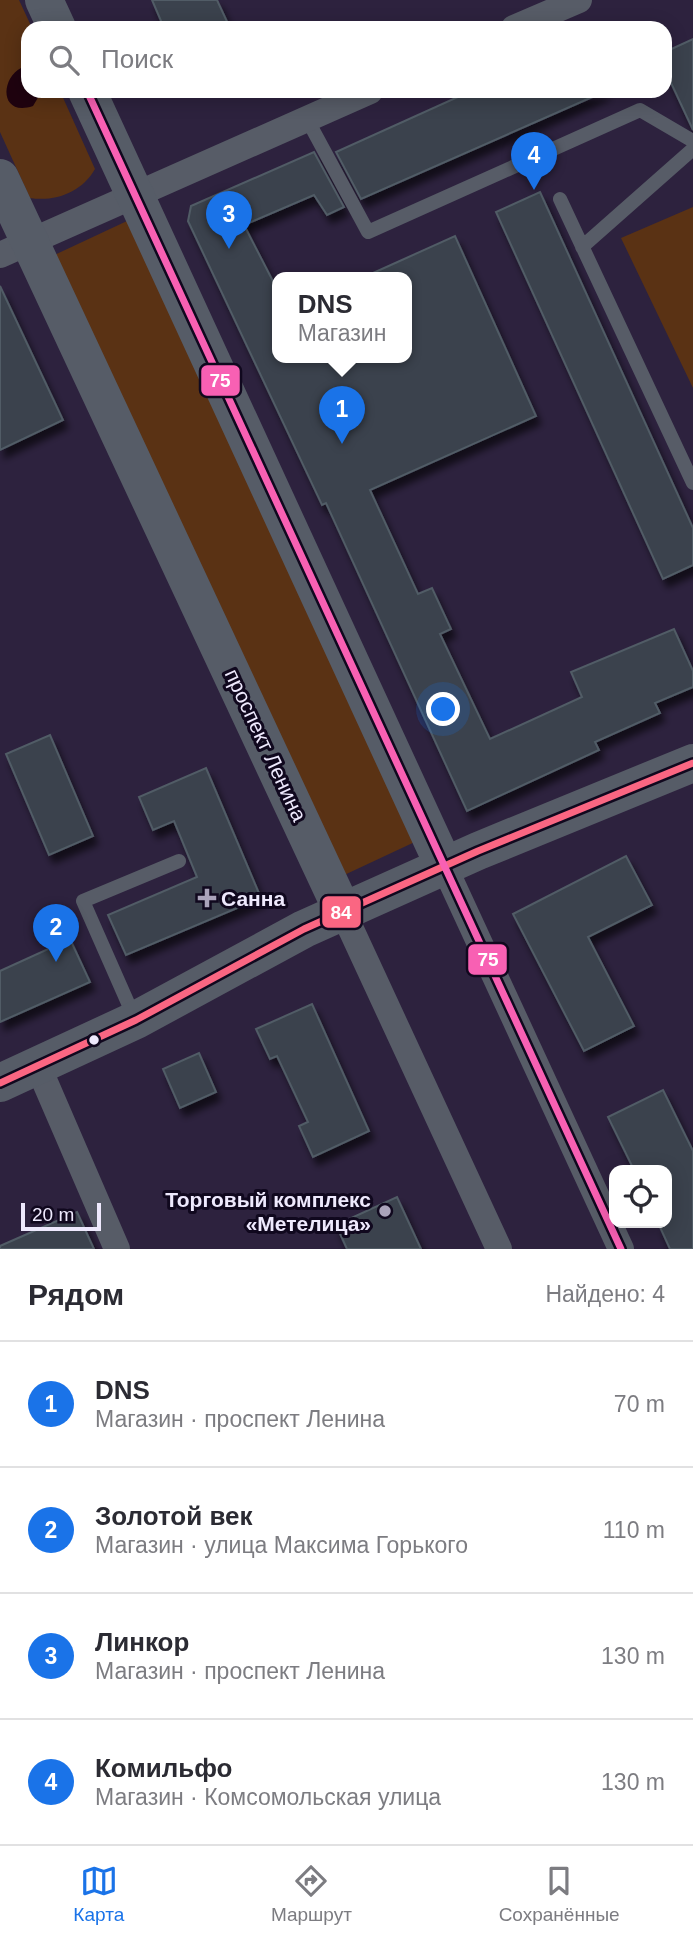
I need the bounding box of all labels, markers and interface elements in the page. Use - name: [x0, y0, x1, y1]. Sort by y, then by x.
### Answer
- search box: [21, 21, 672, 98]
- icon: search: [45, 41, 83, 79]
- text: Поиск: [101, 44, 173, 74]
- pin: 4: [511, 132, 557, 190]
- pin: 3: [206, 191, 252, 249]
- popup: [272, 272, 412, 363]
- text: DNS: [298, 289, 353, 319]
- text: Магазин: [298, 320, 386, 346]
- line badge: 75: [200, 364, 241, 397]
- text: 75: [209, 370, 231, 391]
- pin: 1: [319, 386, 365, 444]
- street label: проспект Ленина: [221, 665, 311, 825]
- your location: [426, 692, 460, 726]
- place label: Санна: [221, 887, 285, 910]
- marker: Санна: [199, 890, 215, 906]
- line badge: 84: [321, 895, 362, 929]
- text: 84: [330, 902, 352, 923]
- pin: 2: [33, 904, 79, 962]
- line badge: 75: [467, 943, 508, 976]
- text: 75: [477, 949, 499, 970]
- unlabelled marker: [87, 1033, 101, 1047]
- map controls: [609, 1165, 672, 1228]
- button: locate: [609, 1165, 672, 1228]
- place label: Торговый комплекс «Метелица»: [165, 1188, 371, 1235]
- scale bar: [21, 1200, 102, 1232]
- marker: Торговый комплекс «Метелица»: [377, 1203, 393, 1219]
- text: 20 m: [32, 1204, 74, 1225]
- text: Рядом: [28, 1278, 124, 1311]
- text: Найдено: 4: [545, 1281, 665, 1307]
- text: DNS: [95, 1375, 150, 1405]
- text: 1: [45, 1391, 57, 1417]
- text: 70 m: [614, 1391, 665, 1417]
- text: Магазин · проспект Ленина: [95, 1406, 385, 1432]
- text: Золотой век: [95, 1501, 253, 1531]
- text: 2: [45, 1517, 57, 1543]
- text: 110 m: [603, 1517, 665, 1543]
- text: Магазин · улица Максима Горького: [95, 1532, 468, 1558]
- text: Линкор: [95, 1627, 189, 1657]
- text: 3: [45, 1643, 57, 1669]
- text: 130 m: [601, 1643, 665, 1669]
- text: Магазин · проспект Ленина: [95, 1658, 385, 1684]
- text: Комильфо: [95, 1753, 232, 1783]
- text: 4: [45, 1769, 57, 1795]
- text: 130 m: [601, 1769, 665, 1795]
- text: Магазин · Комсомольская улица: [95, 1784, 441, 1810]
- tab: Карта: [73, 1862, 124, 1926]
- tab: Маршрут: [271, 1862, 352, 1926]
- tab: Сохранённые: [499, 1862, 620, 1926]

